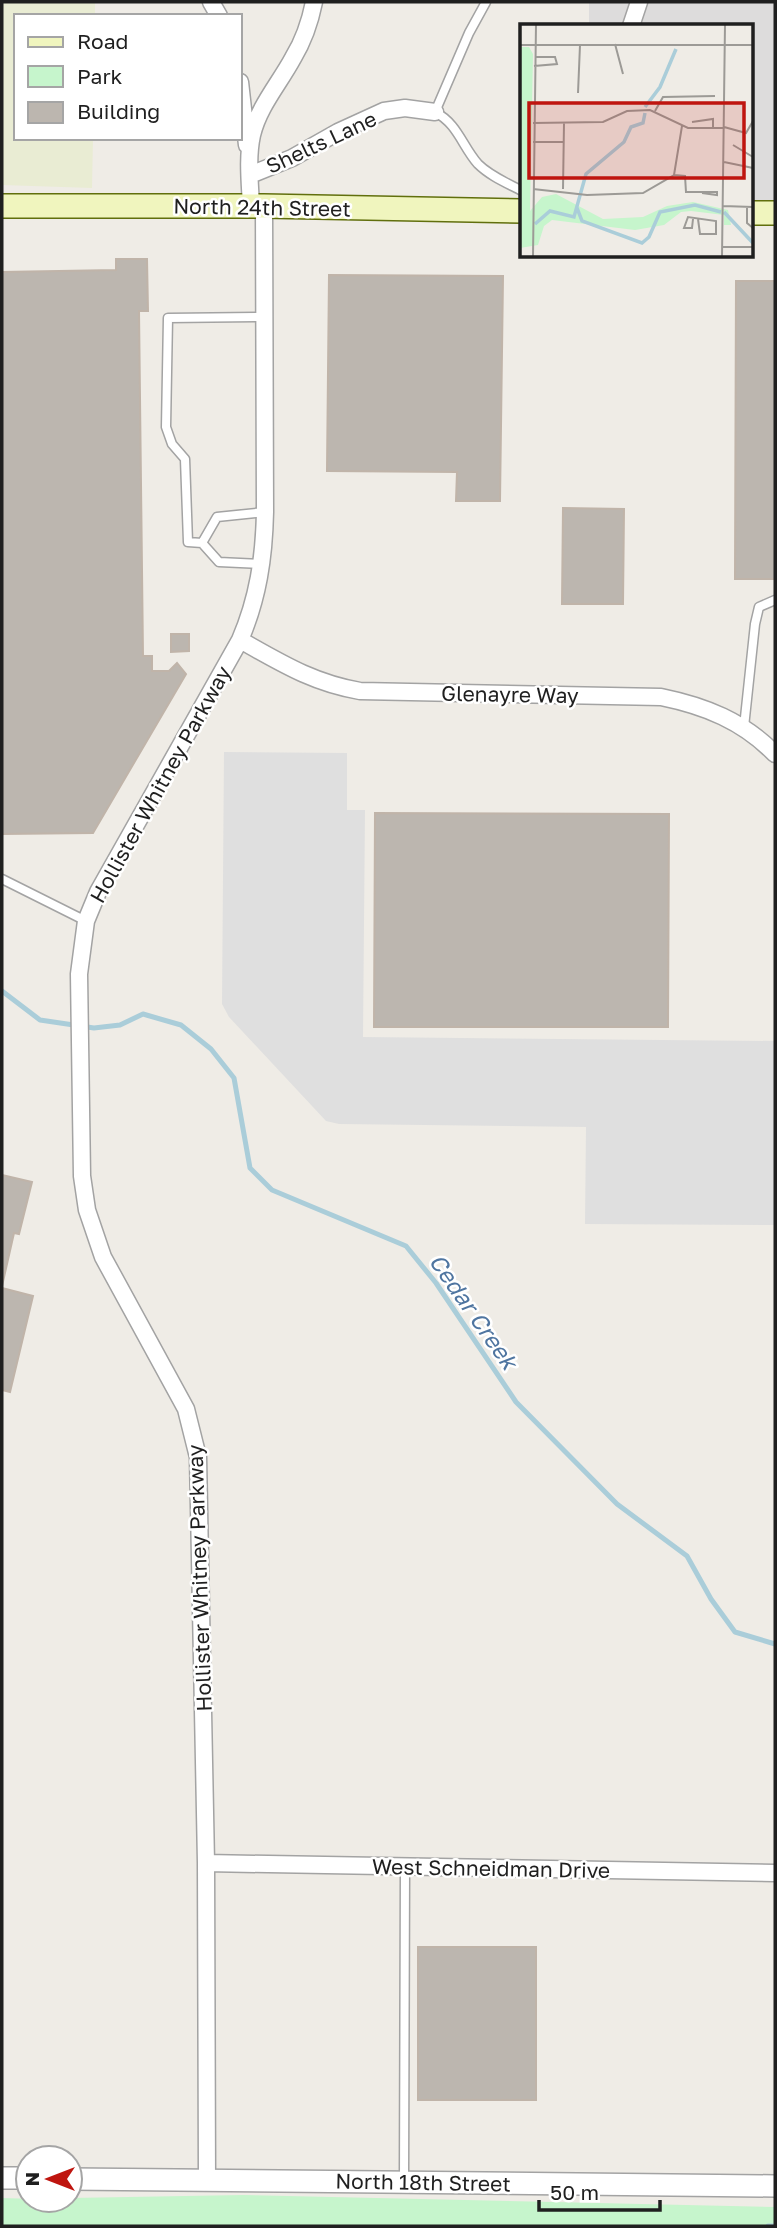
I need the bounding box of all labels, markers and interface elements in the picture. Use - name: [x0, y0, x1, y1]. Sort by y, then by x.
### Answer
- legend: [14, 14, 242, 140]
- inset map: [520, 24, 752, 257]
- text: Road: [77, 28, 128, 54]
- text: Park: [77, 63, 123, 89]
- text: Building: [77, 98, 160, 124]
- street label: Shelts Lane: [262, 105, 380, 179]
- street label: North 24th Street: [173, 192, 351, 222]
- street label: Hollister Whitney Parkway: [84, 661, 236, 907]
- street label: Glenayre Way: [441, 680, 579, 708]
- water label: Cedar Creek: [424, 1248, 525, 1376]
- street label: Hollister Whitney Parkway: [181, 1444, 217, 1712]
- street label: West Schneidman Drive: [372, 1853, 610, 1883]
- north arrow: [14, 2144, 84, 2214]
- street label: North 18th Street: [335, 2167, 511, 2197]
- scale bar: [539, 2168, 660, 2212]
- text: N: [20, 2172, 43, 2186]
- text: 50 m: [550, 2179, 599, 2205]

